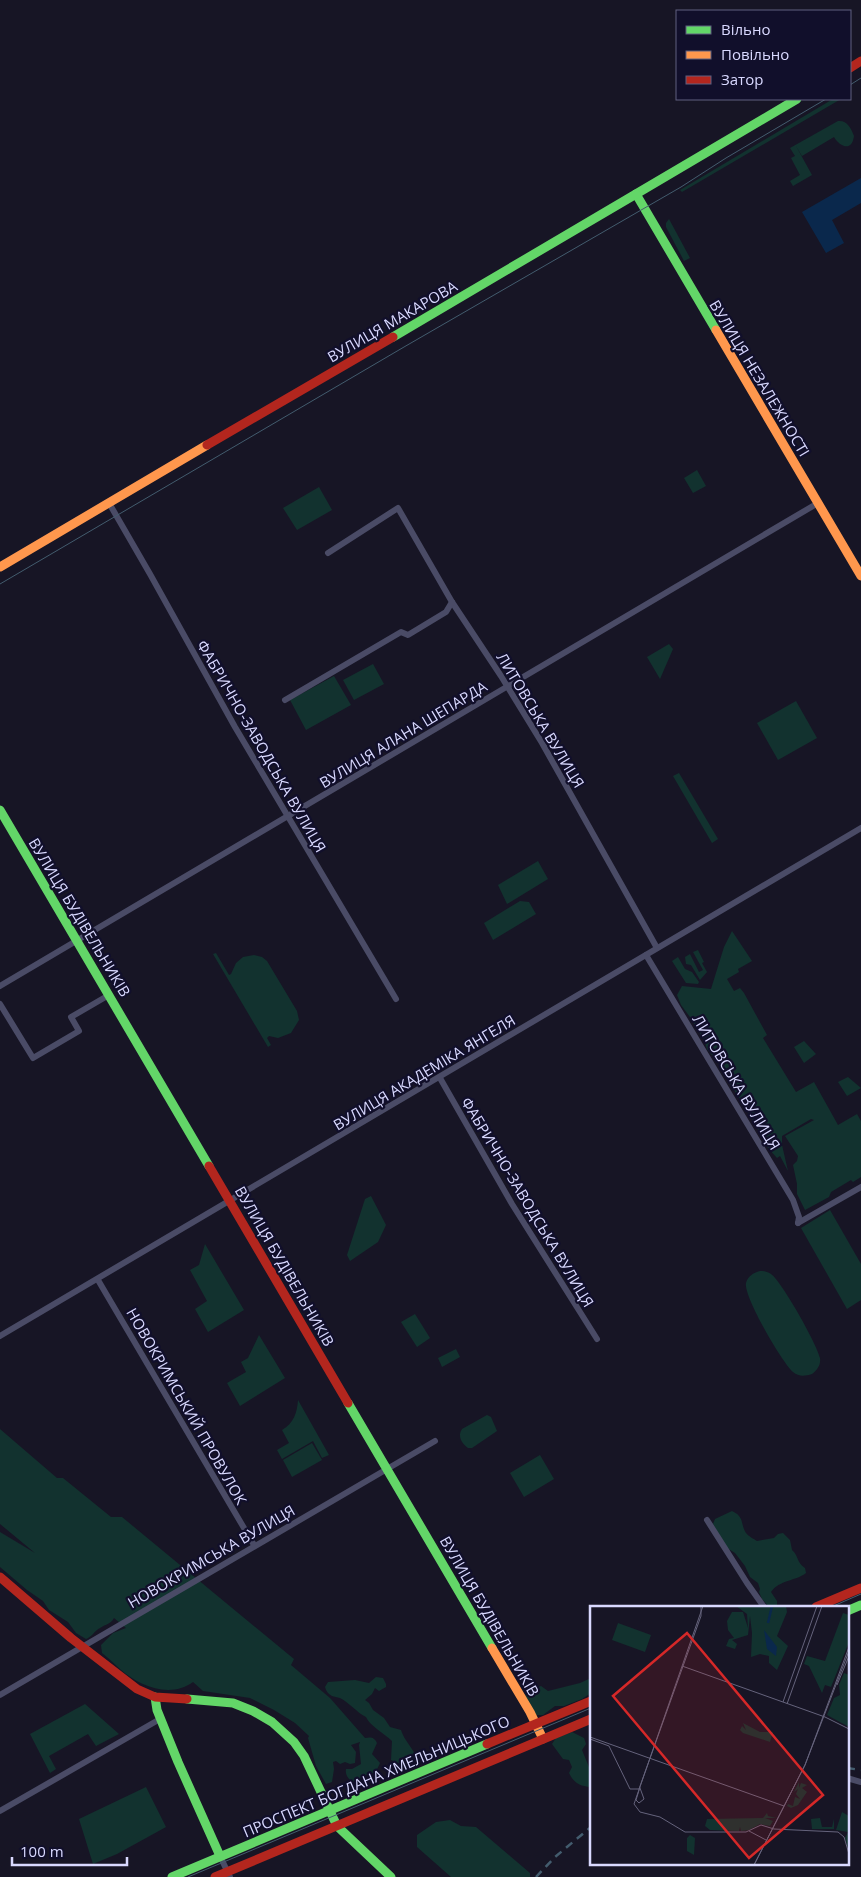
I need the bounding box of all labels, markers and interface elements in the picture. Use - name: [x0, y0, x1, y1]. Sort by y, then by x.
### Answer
- legend: [676, 10, 851, 100]
- text: Вільно: [721, 19, 770, 39]
- text: Повільно: [721, 44, 789, 64]
- text: Затор: [721, 69, 763, 89]
- street label: ВУЛИЦЯ МАКАРОВА: [323, 275, 461, 366]
- street label: ВУЛИЦЯ НЕЗАЛЕЖНОСТІ: [705, 296, 815, 460]
- street label: ФАБРИЧНО-ЗАВОДСЬКА ВУЛИЦЯ: [193, 636, 331, 856]
- street label: ЛИТОВСЬКА ВУЛИЦЯ: [493, 649, 589, 791]
- street label: ВУЛИЦЯ АЛАНА ШЕПАРДА: [315, 676, 491, 792]
- street label: ВУЛИЦЯ БУДІВЕЛЬНИКІВ: [25, 834, 135, 1000]
- street label: ВУЛИЦЯ АКАДЕМІКА ЯНГЕЛЯ: [329, 1010, 519, 1134]
- street label: ЛИТОВСЬКА ВУЛИЦЯ: [689, 1011, 785, 1153]
- street label: ФАБРИЧНО-ЗАВОДСЬКА ВУЛИЦЯ: [457, 1093, 599, 1311]
- street label: ВУЛИЦЯ БУДІВЕЛЬНИКІВ: [231, 1182, 339, 1350]
- street label: НОВОКРИМСЬКИЙ ПРОВУЛОК: [122, 1304, 252, 1509]
- street label: НОВОКРИМСЬКА ВУЛИЦЯ: [124, 1500, 298, 1612]
- street label: ВУЛИЦЯ БУДІВЕЛЬНИКІВ: [436, 1532, 544, 1700]
- inset map: [590, 1606, 848, 1864]
- street label: ПРОСПЕКТ БОГДАНА ХМЕЛЬНИЦЬКОГО: [239, 1710, 513, 1842]
- scale bar: [12, 1834, 128, 1866]
- text: 100 m: [20, 1841, 64, 1861]

